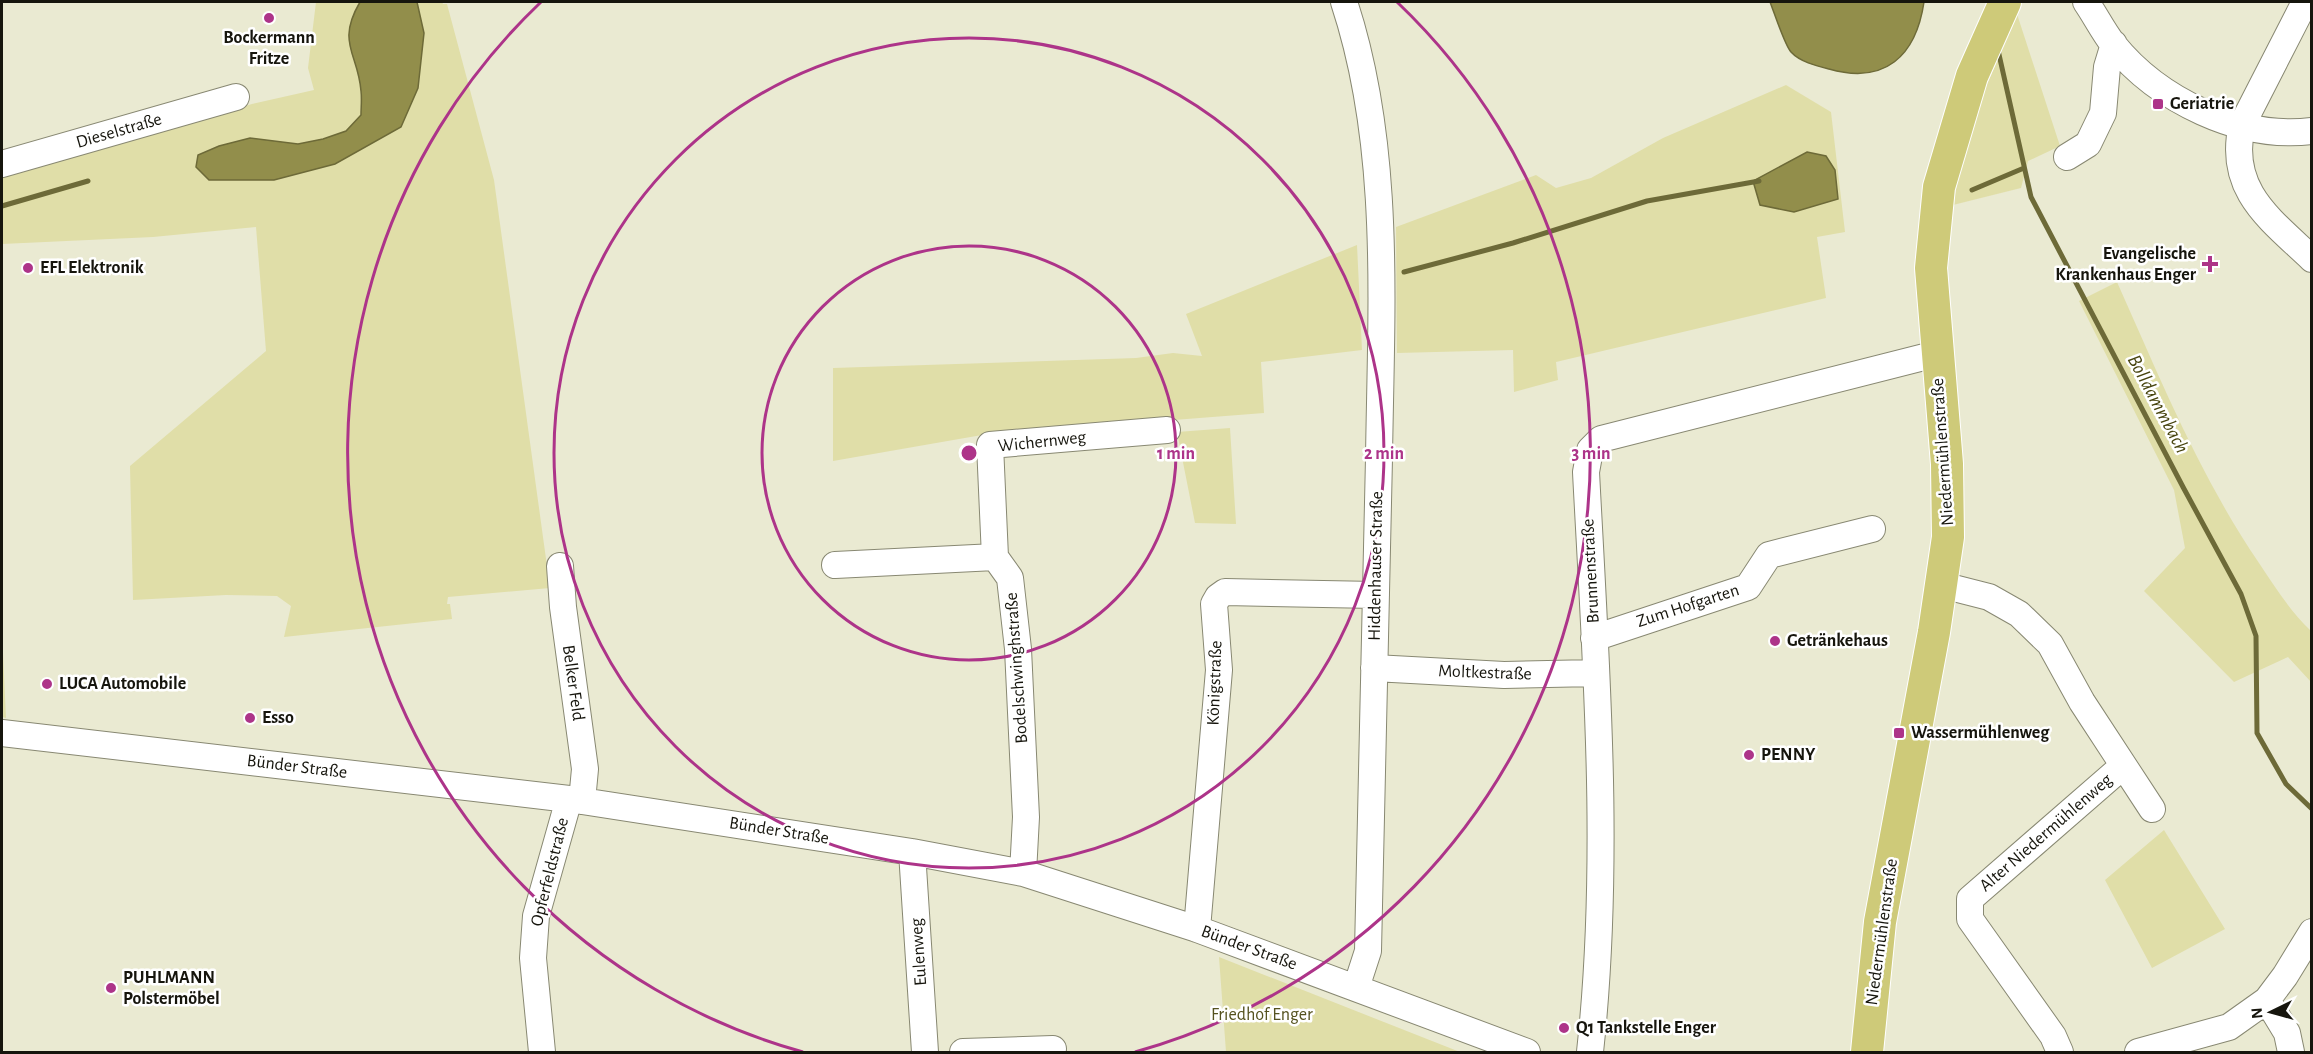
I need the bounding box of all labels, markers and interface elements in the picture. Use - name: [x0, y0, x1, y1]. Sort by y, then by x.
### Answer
- marker: Bockermann Fritze: [262, 11, 276, 25]
- place label: Bockermann Fritze: [223, 29, 315, 68]
- place label: Geriatrie: [2170, 95, 2234, 113]
- marker: Geriatrie: [2151, 97, 2165, 111]
- street label: Dieselstraße: [74, 110, 164, 152]
- place label: Evangelische Krankenhaus Enger: [2055, 245, 2197, 284]
- marker: Evangelische Krankenhaus Enger: [2201, 255, 2219, 273]
- place label: EFL Elektronik: [40, 259, 144, 277]
- marker: EFL Elektronik: [21, 261, 35, 275]
- water label: Bolldammbach: [2124, 352, 2192, 456]
- street label: Niedermühlenstraße: [1929, 378, 1957, 526]
- street label: Wichernweg: [997, 428, 1087, 456]
- centre of rings: [959, 443, 979, 463]
- text: 1 min: [1157, 445, 1195, 463]
- text: 2 min: [1364, 445, 1404, 463]
- text: 3 min: [1571, 445, 1611, 463]
- street label: Hiddenhauser Straße: [1366, 491, 1386, 641]
- street label: Brunnenstraße: [1579, 518, 1603, 624]
- street label: Zum Hofgarten: [1634, 581, 1742, 631]
- street label: Bodelschwinghstraße: [1003, 592, 1031, 744]
- place label: Getränkehaus: [1787, 632, 1888, 650]
- marker: Getränkehaus: [1768, 634, 1782, 648]
- street label: Königstraße: [1205, 640, 1225, 726]
- street label: Belker Feld: [559, 644, 587, 722]
- street label: Moltkestraße: [1438, 662, 1532, 684]
- place label: LUCA Automobile: [59, 675, 186, 693]
- marker: LUCA Automobile: [40, 677, 54, 691]
- place label: Esso: [262, 709, 294, 727]
- marker: Esso: [243, 711, 257, 725]
- place label: Wassermühlenweg: [1911, 724, 2050, 742]
- marker: Wassermühlenweg: [1892, 726, 1906, 740]
- place label: PENNY: [1761, 746, 1816, 764]
- marker: PENNY: [1742, 748, 1756, 762]
- street label: Bünder Straße: [246, 752, 348, 782]
- street label: Alter Niedermühlenweg: [1976, 771, 2116, 895]
- street label: Bünder Straße: [728, 814, 830, 848]
- street label: Opferfeldstraße: [528, 816, 572, 928]
- street label: Niedermühlenstraße: [1863, 857, 1901, 1007]
- street label: Eulenweg: [908, 917, 930, 987]
- street label: Bünder Straße: [1199, 922, 1299, 974]
- place label: PUHLMANN Polstermöbel: [123, 969, 220, 1008]
- marker: PUHLMANN Polstermöbel: [104, 981, 118, 995]
- north arrow: [2241, 982, 2301, 1042]
- park label: Friedhof Enger: [1211, 1006, 1313, 1024]
- text: N: [2249, 1007, 2266, 1019]
- place label: Q1 Tankstelle Enger: [1576, 1019, 1717, 1037]
- marker: Q1 Tankstelle Enger: [1557, 1021, 1571, 1035]

